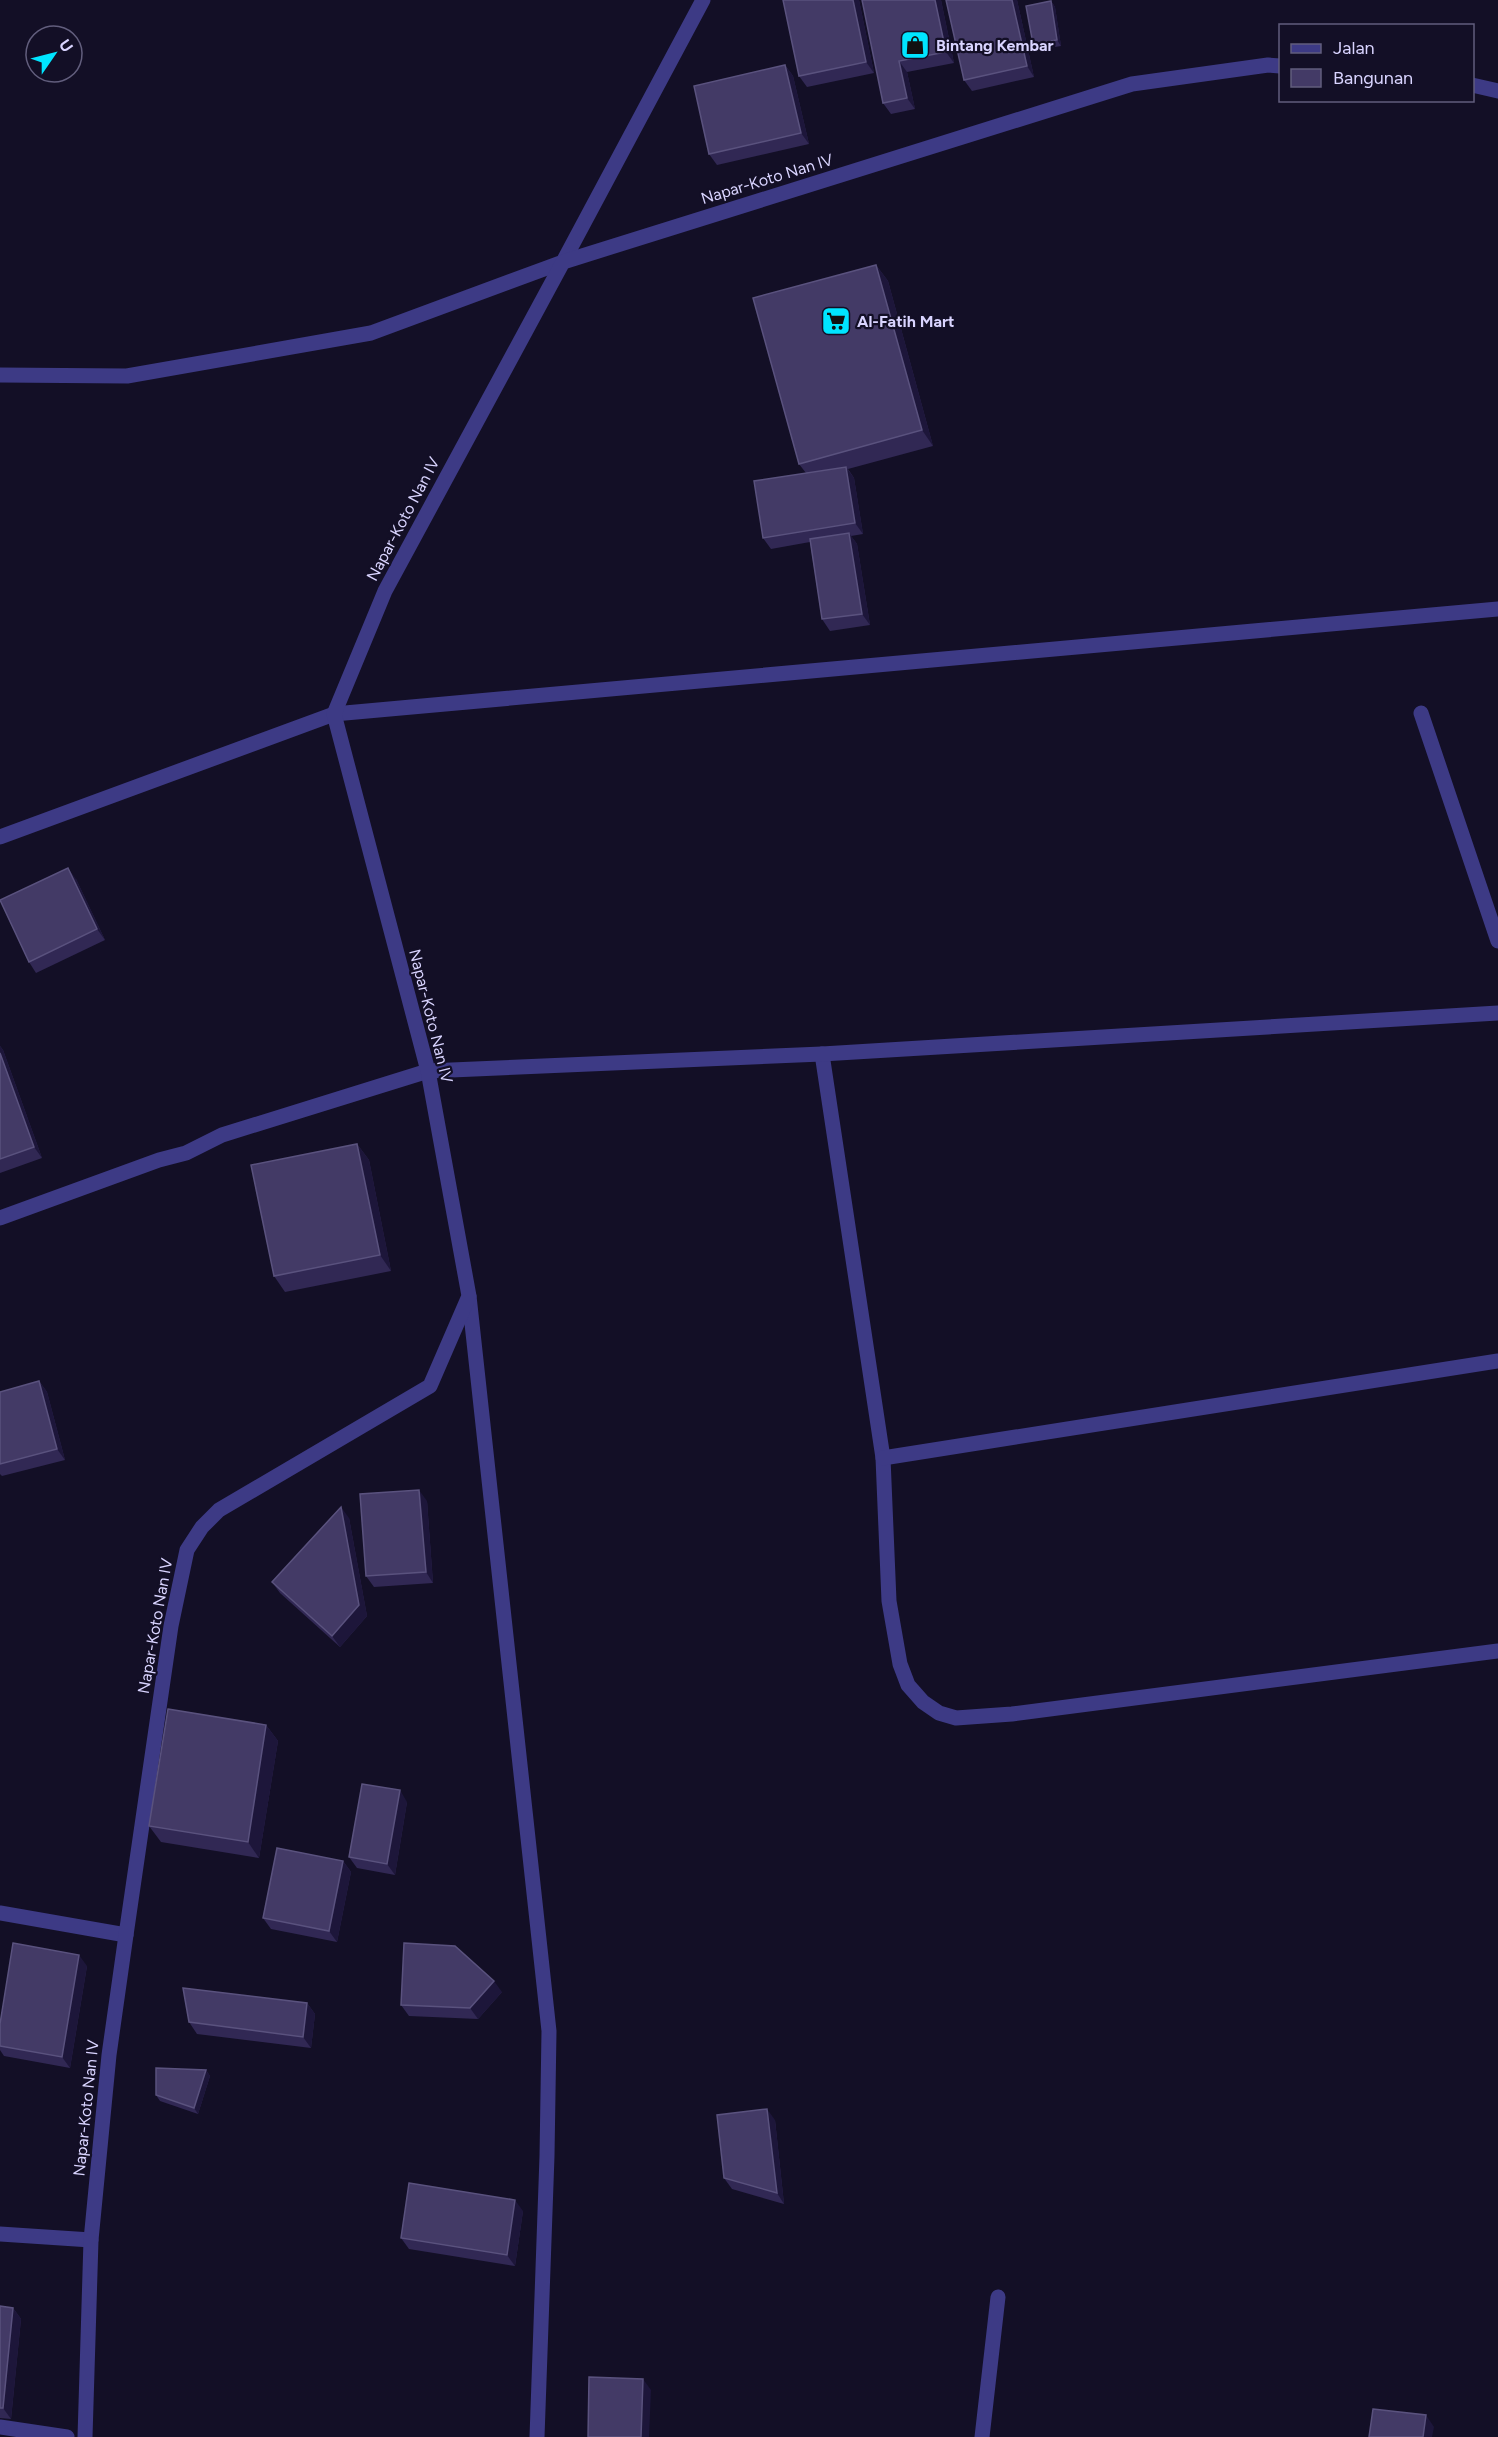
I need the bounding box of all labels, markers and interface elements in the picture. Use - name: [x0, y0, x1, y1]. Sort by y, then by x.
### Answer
- north arrow: [24, 24, 84, 84]
- legend: [1279, 24, 1474, 102]
- shop icon: Bintang Kembar: [899, 29, 931, 61]
- text: U: [55, 36, 77, 56]
- place label: Bintang Kembar: [936, 36, 1054, 55]
- text: Jalan: [1333, 37, 1375, 59]
- text: Bangunan: [1333, 67, 1413, 89]
- street label: Napar-Koto Nan IV: [699, 150, 835, 208]
- supermarket icon: Al-Fatih Mart: [820, 305, 852, 337]
- place label: Al-Fatih Mart: [857, 312, 954, 331]
- street label: Napar-Koto Nan IV: [362, 454, 444, 584]
- street label: Napar-Koto Nan IV: [405, 947, 457, 1085]
- street label: Napar-Koto Nan IV: [134, 1557, 176, 1695]
- street label: Napar-Koto Nan IV: [69, 2039, 103, 2177]

